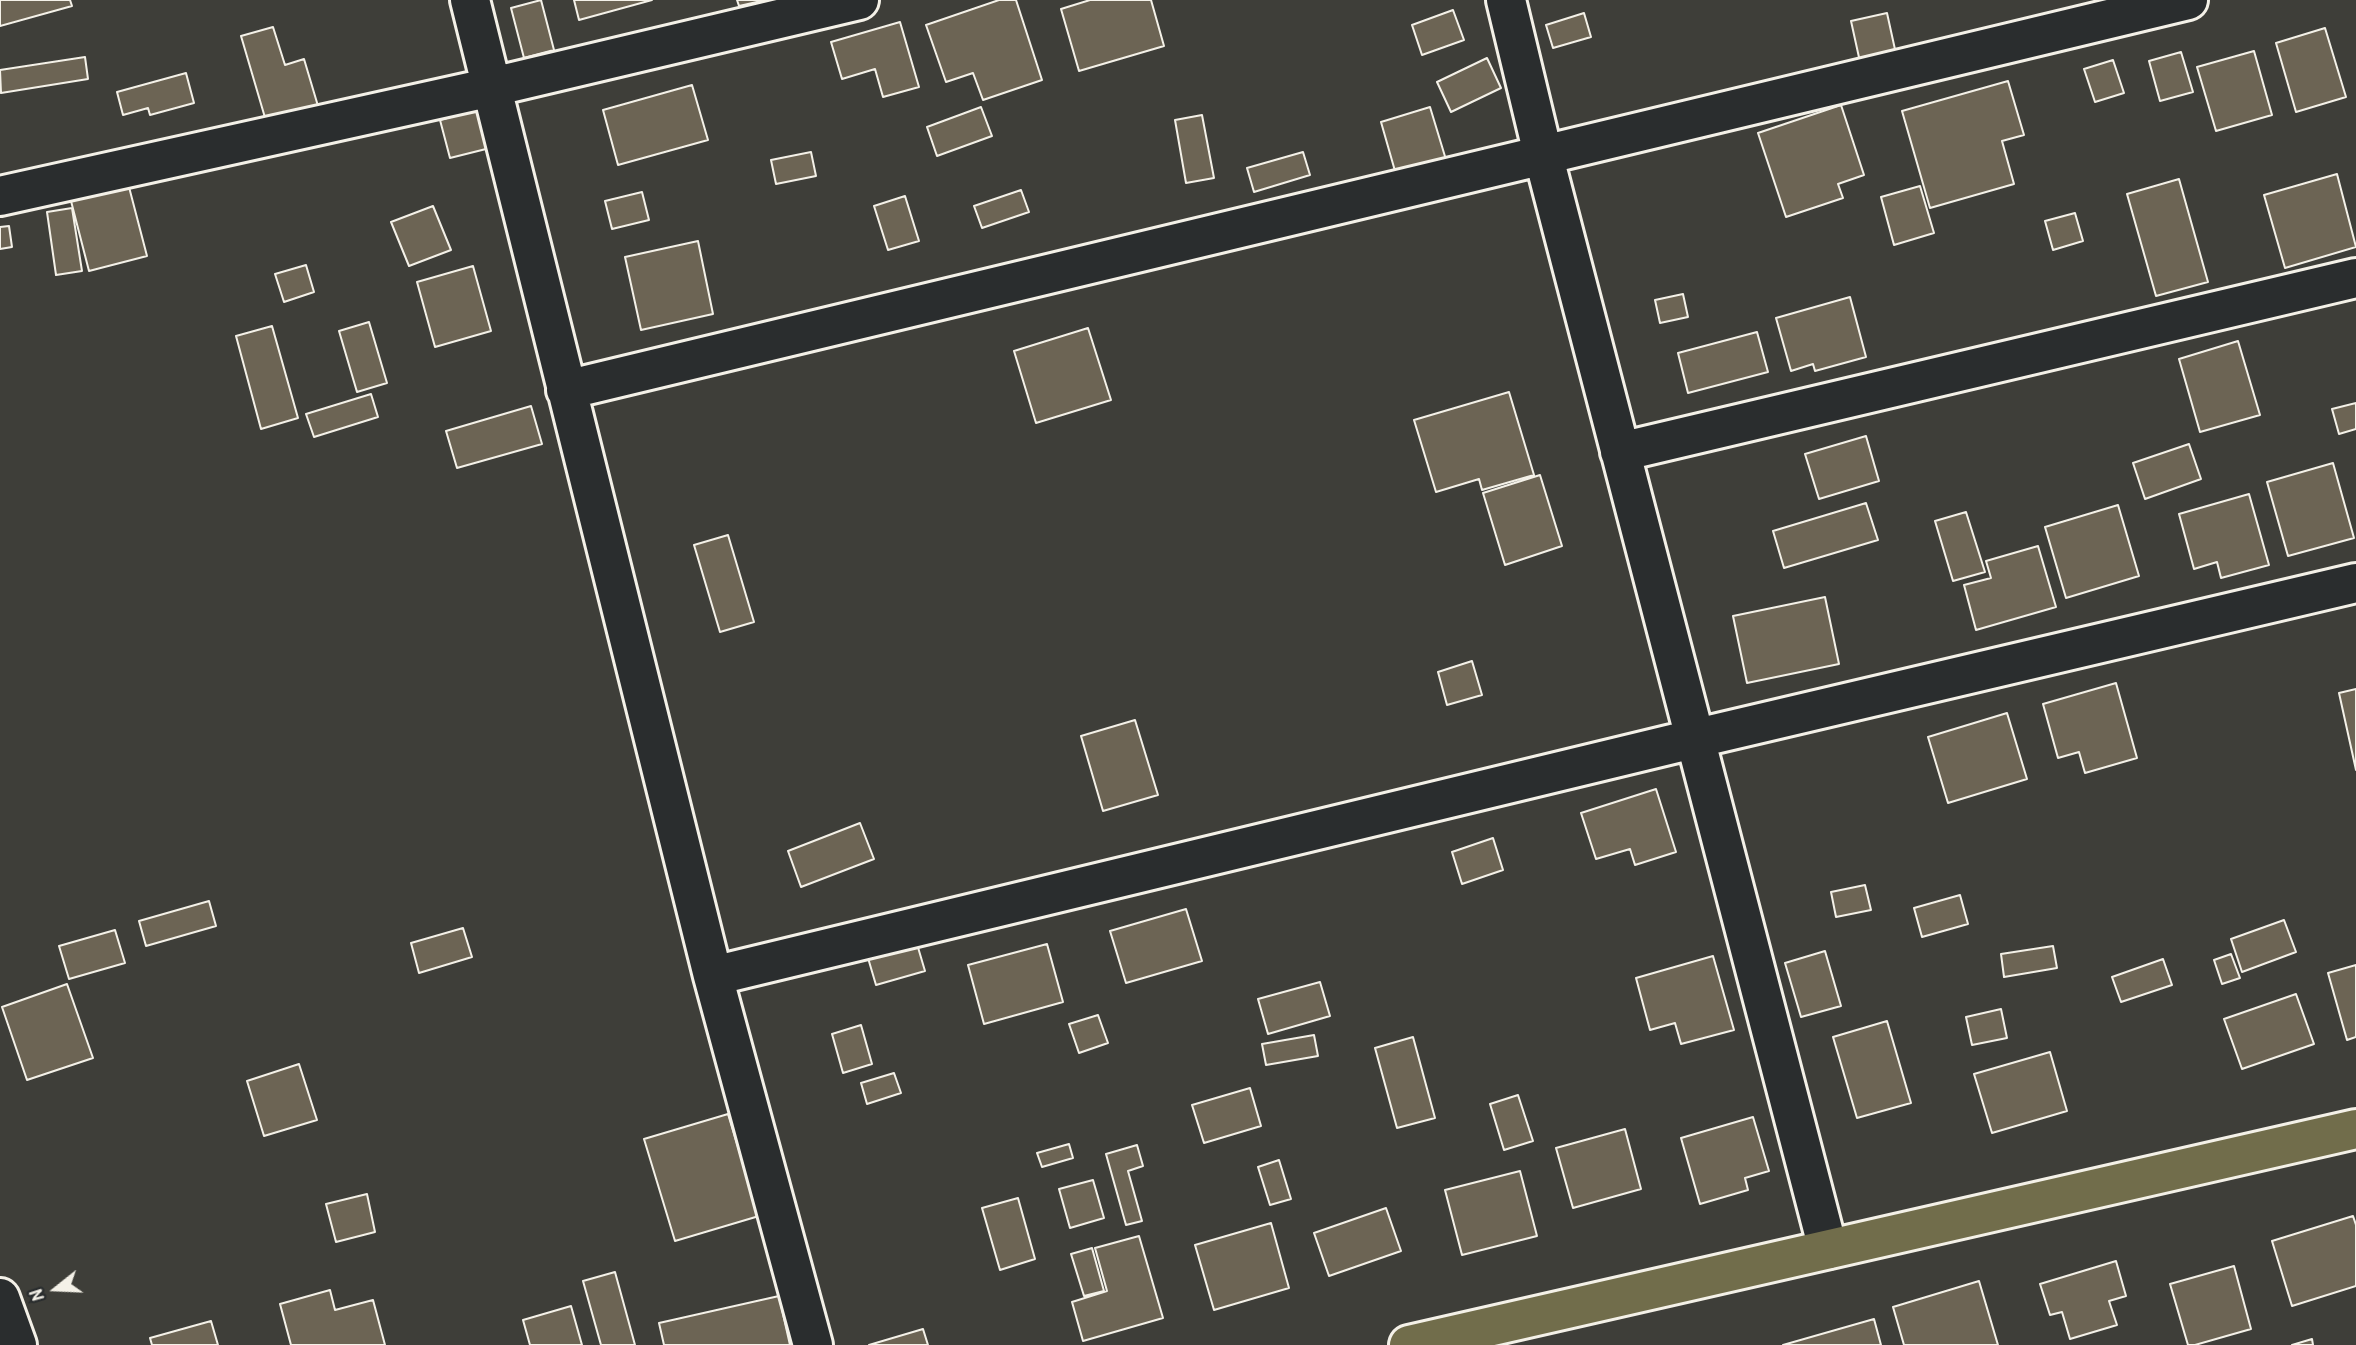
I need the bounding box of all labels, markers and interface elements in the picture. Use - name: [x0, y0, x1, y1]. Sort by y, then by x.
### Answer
- north arrow: [21, 1254, 91, 1324]
- text: N: [22, 1287, 50, 1304]

